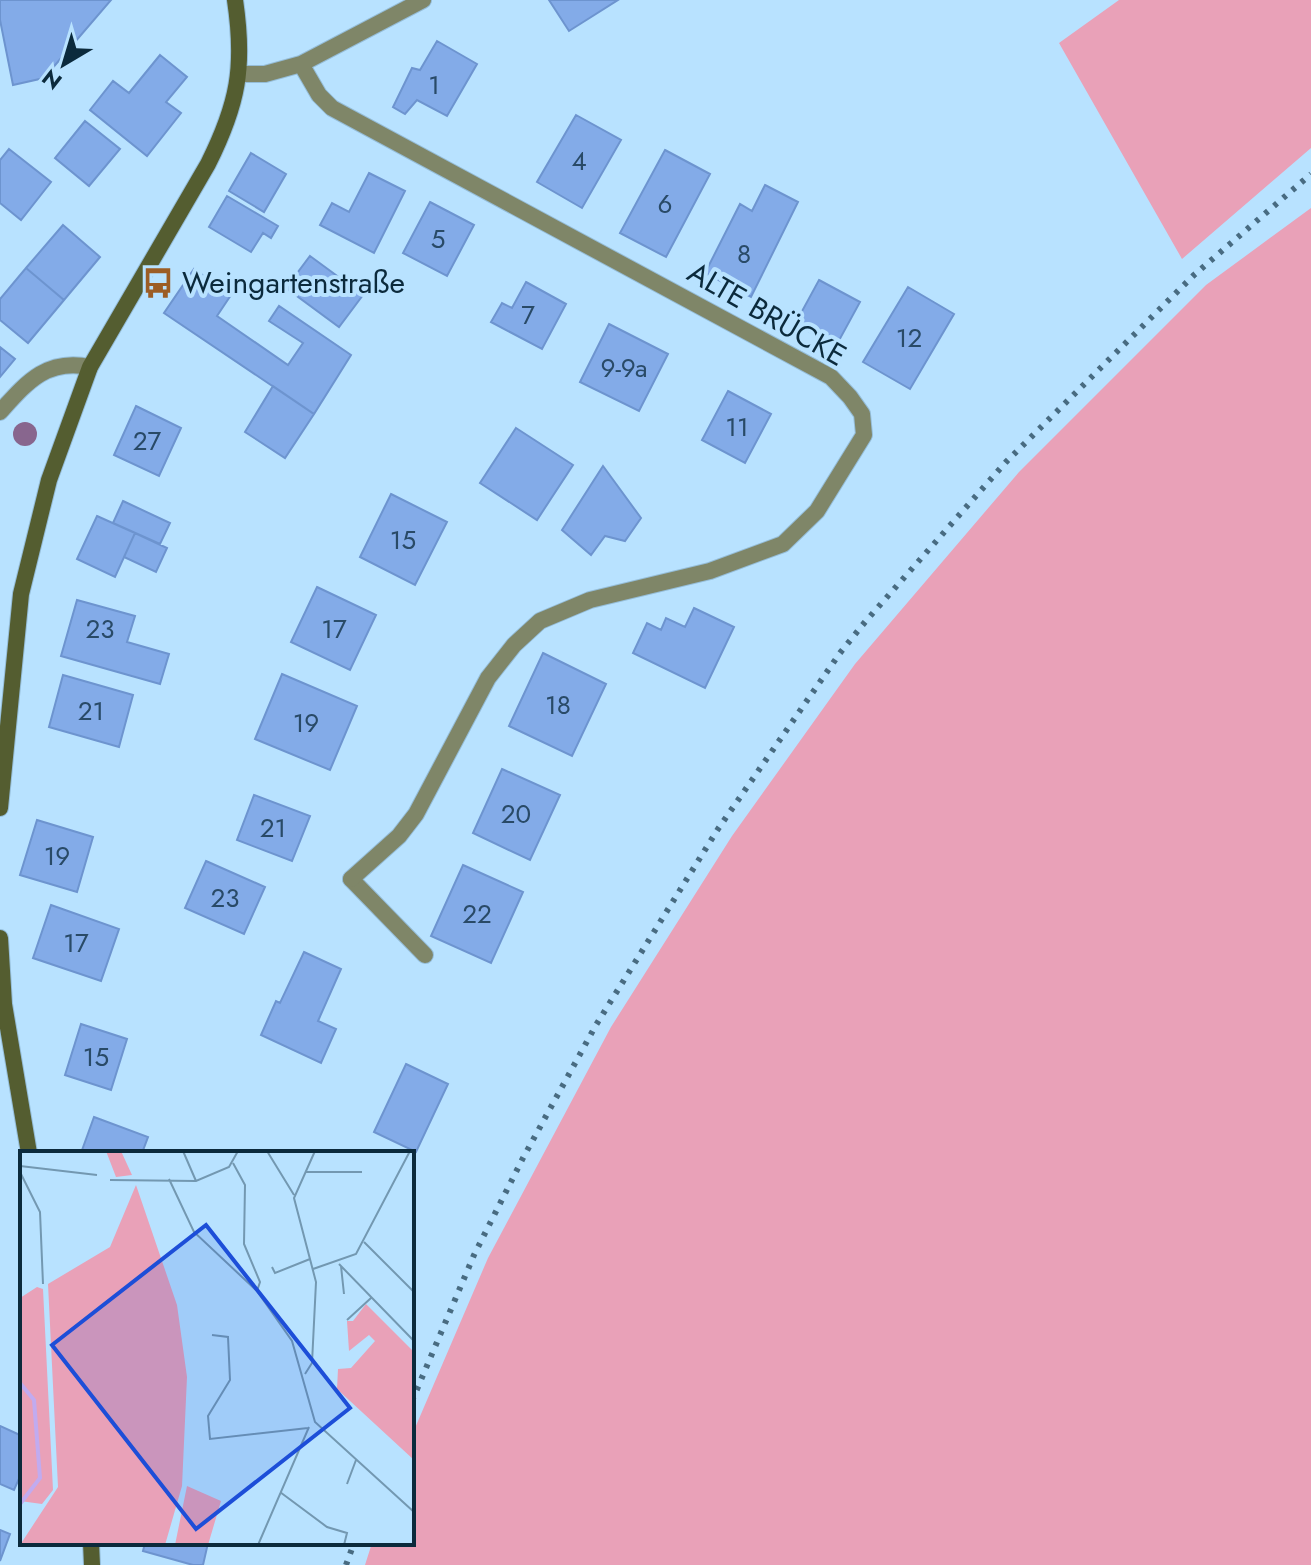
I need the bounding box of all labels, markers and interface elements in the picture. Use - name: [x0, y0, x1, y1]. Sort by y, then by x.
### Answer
- north arrow: [24, 24, 104, 104]
- text: N: [35, 62, 68, 98]
- house number: 1: [428, 66, 440, 104]
- house number: 4: [571, 142, 587, 180]
- house number: 6: [658, 185, 672, 223]
- house number: 5: [431, 220, 445, 258]
- house number: 8: [737, 235, 751, 273]
- street label: ALTE BRÜCKE: [680, 251, 855, 376]
- place label: Weingartenstraße: [182, 261, 405, 304]
- bus stop icon: Weingartenstraße: [141, 266, 175, 300]
- house number: 7: [521, 296, 535, 334]
- house number: 12: [896, 319, 922, 357]
- house number: 9-9a: [600, 349, 648, 387]
- house number: 11: [725, 408, 749, 446]
- house number: 27: [133, 422, 162, 460]
- house number: 15: [390, 521, 416, 559]
- house number: 23: [86, 610, 115, 648]
- house number: 17: [321, 610, 347, 648]
- house number: 18: [545, 686, 571, 724]
- house number: 21: [78, 692, 104, 730]
- house number: 19: [293, 704, 319, 742]
- house number: 20: [501, 795, 531, 833]
- house number: 21: [260, 809, 286, 847]
- house number: 19: [44, 837, 70, 875]
- house number: 23: [211, 879, 240, 917]
- house number: 22: [462, 895, 492, 933]
- house number: 17: [63, 924, 89, 962]
- house number: 15: [83, 1038, 109, 1076]
- inset map: [20, 1151, 414, 1545]

